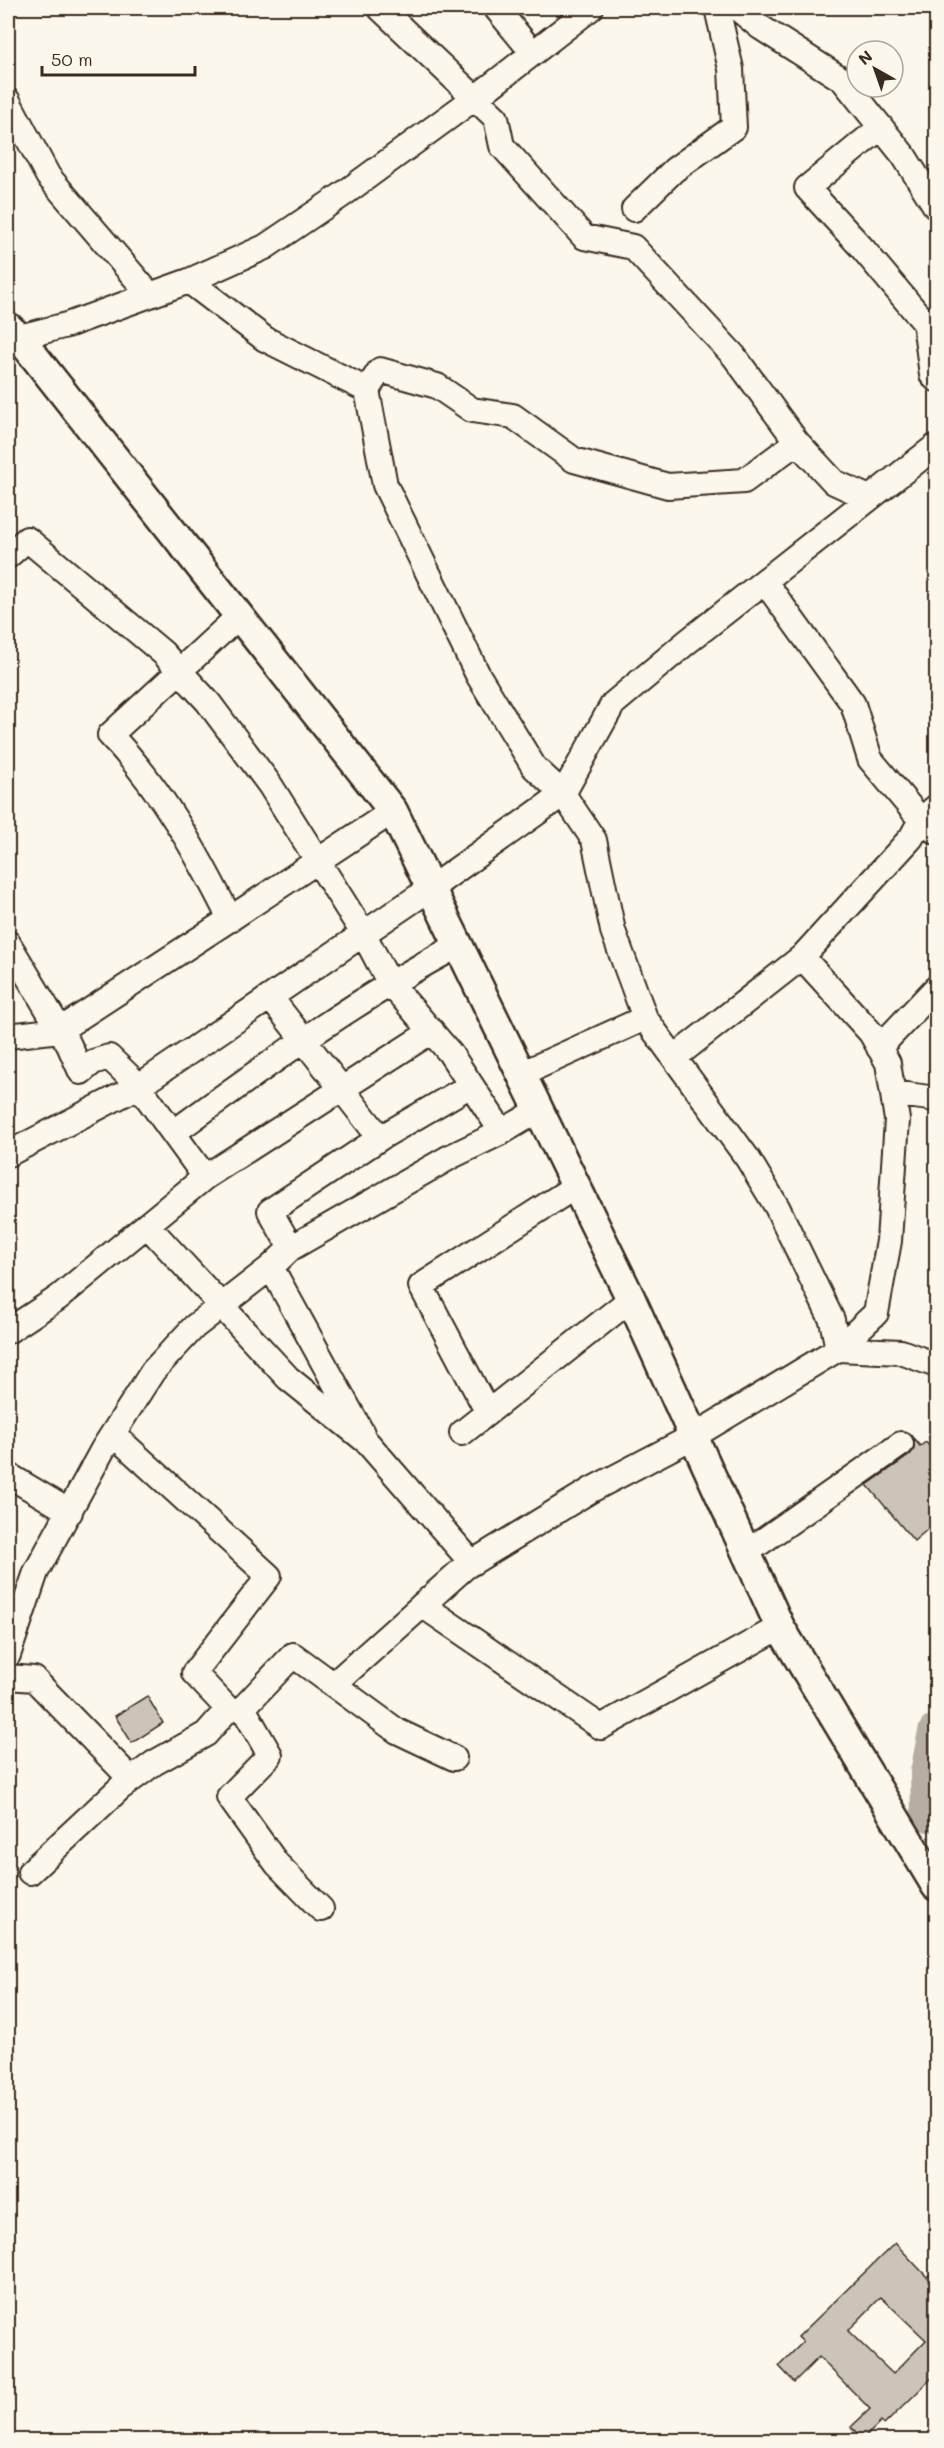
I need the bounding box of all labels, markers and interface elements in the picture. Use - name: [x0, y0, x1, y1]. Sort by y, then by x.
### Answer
- scale bar: [42, 39, 195, 77]
- north arrow: [845, 39, 905, 99]
- text: N: [854, 45, 876, 69]
- text: 50 m: [51, 47, 93, 71]

